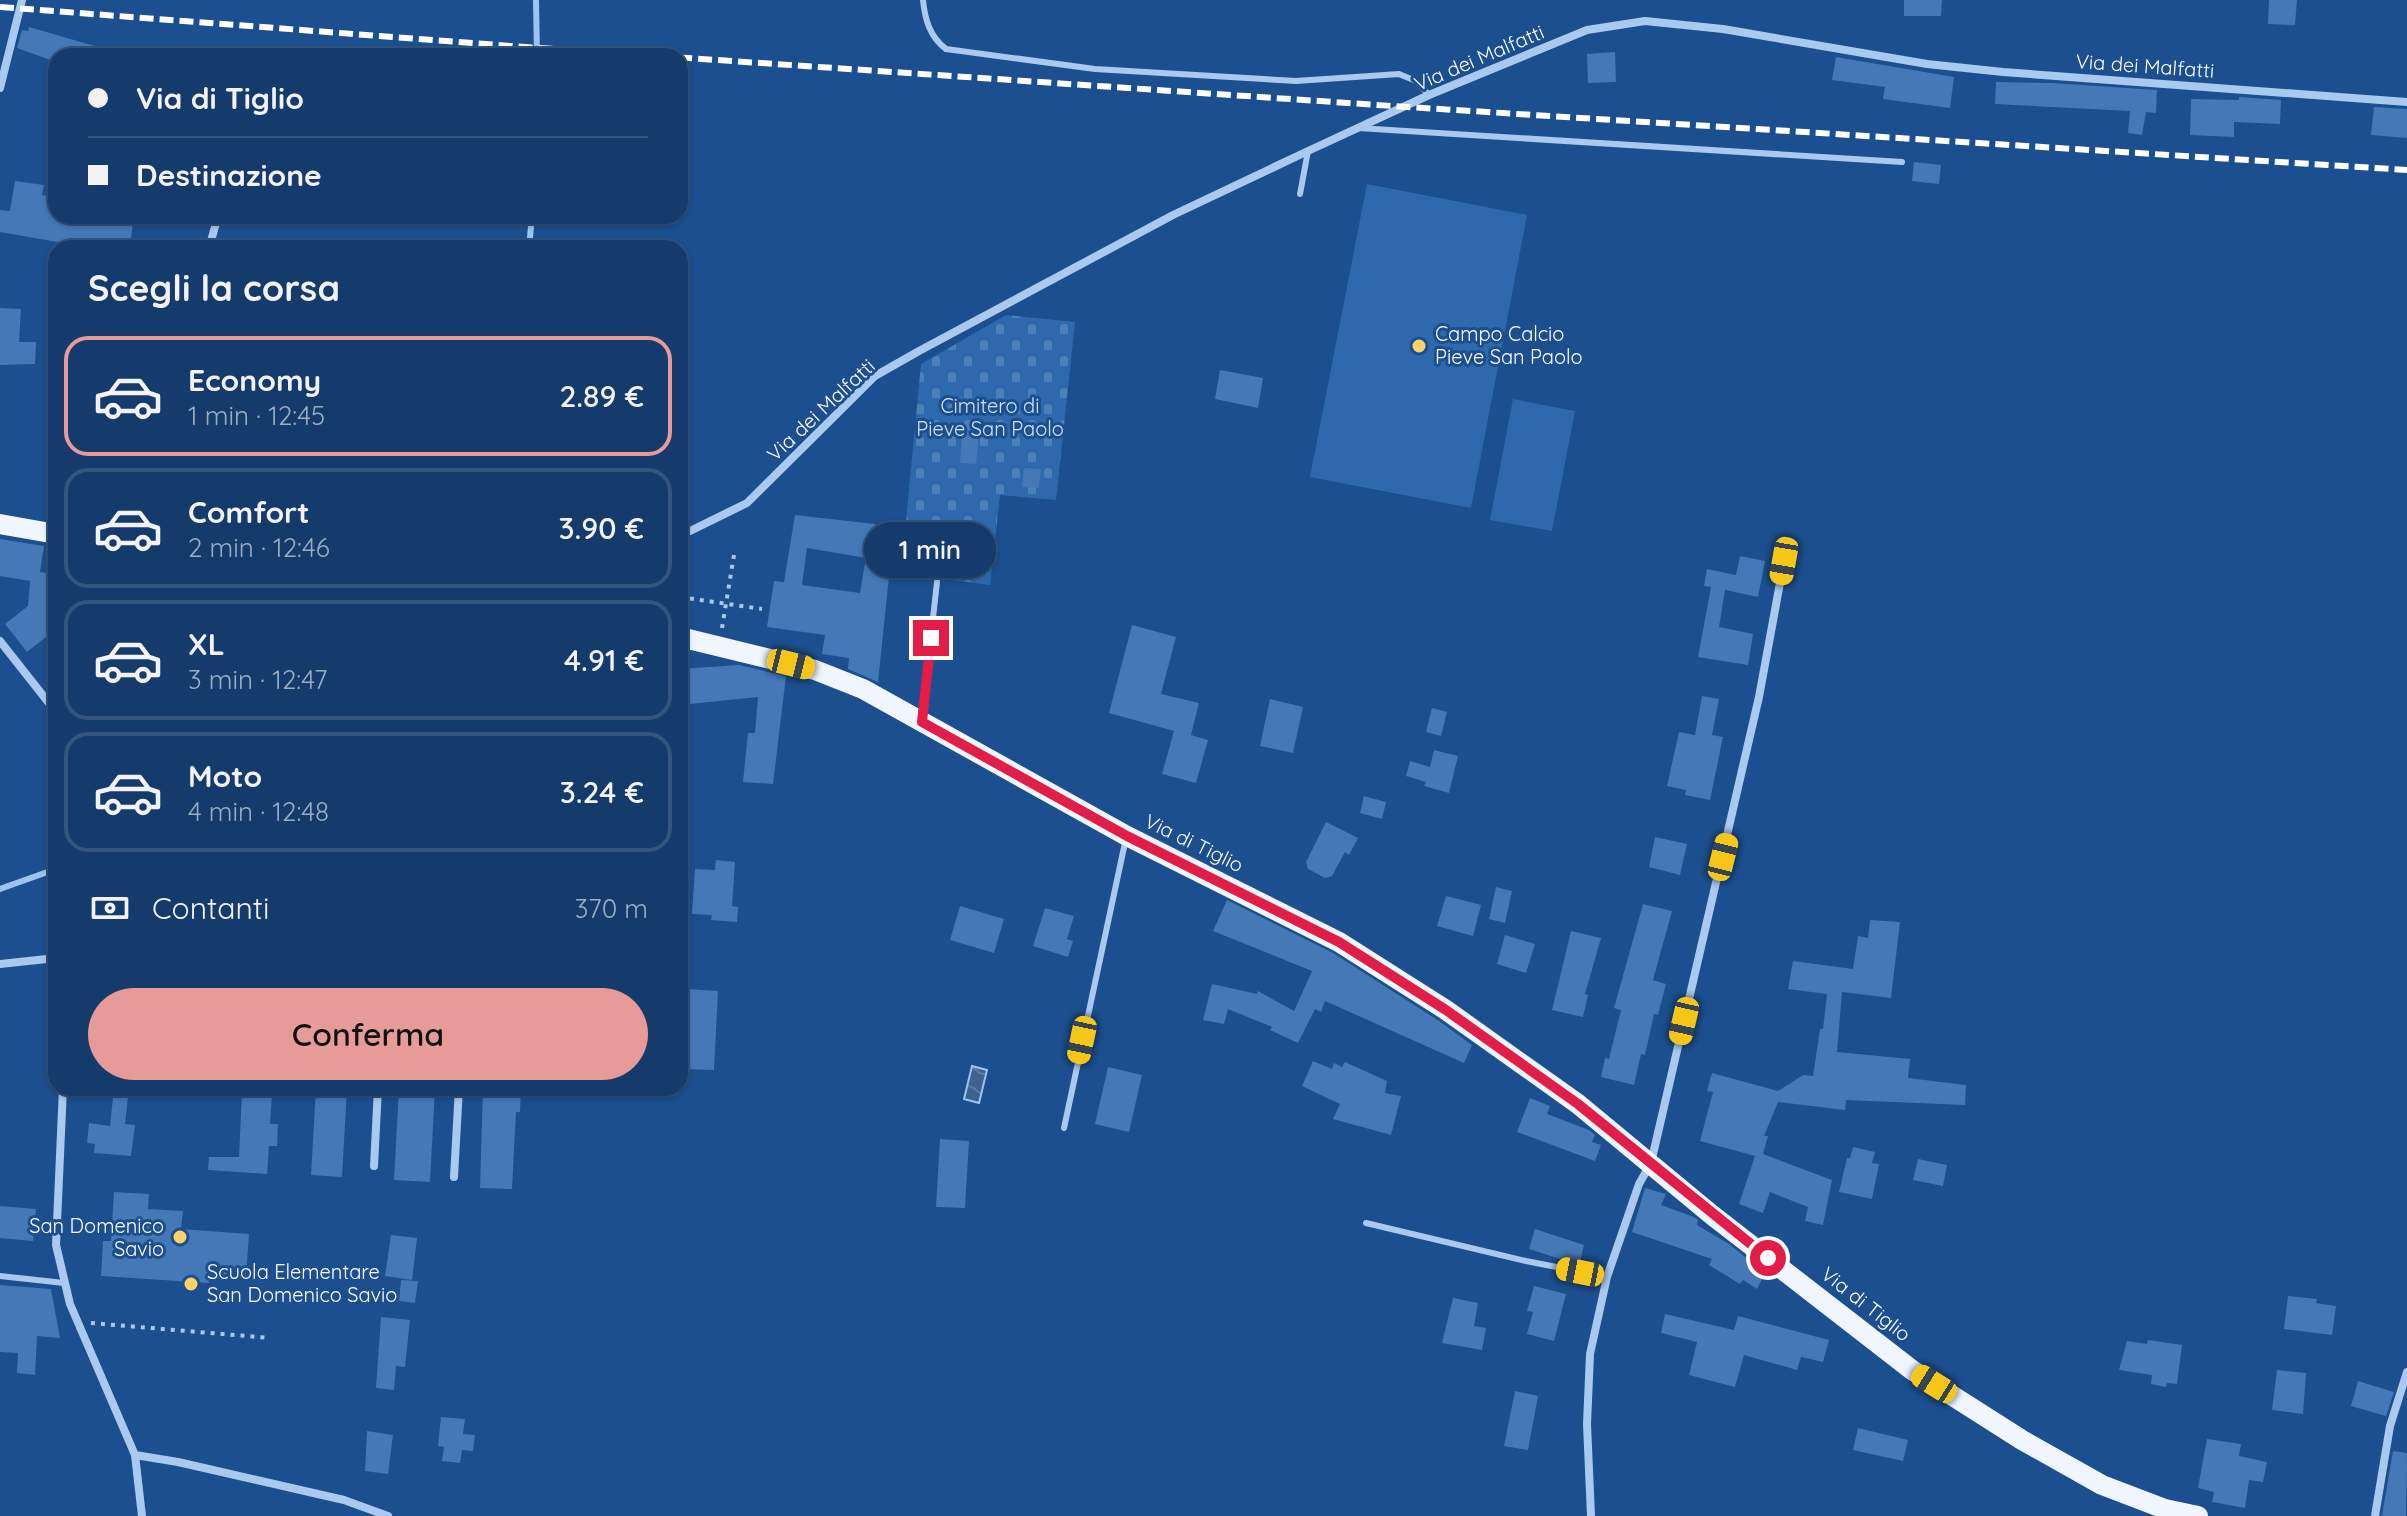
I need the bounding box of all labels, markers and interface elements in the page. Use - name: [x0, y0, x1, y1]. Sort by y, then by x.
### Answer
- street label: Via dei Malfatti: [1410, 19, 1548, 96]
- street label: Via dei Malfatti: [2075, 48, 2215, 83]
- text: Via di Tiglio: [136, 79, 304, 117]
- text: Destinazione: [136, 156, 322, 194]
- text: Scegli la corsa: [88, 265, 340, 310]
- place label: Campo Calcio Pieve San Paolo: [1435, 321, 1583, 369]
- marker: Campo Calcio Pieve San Paolo: [1410, 337, 1428, 355]
- street label: Via dei Malfatti: [761, 353, 880, 466]
- icon: car: [92, 360, 164, 432]
- text: Economy: [188, 361, 321, 399]
- text: 2.89 €: [559, 377, 644, 415]
- park label: Cimitero di Pieve San Paolo: [916, 393, 1064, 441]
- text: 1 min · 12:45: [188, 399, 325, 432]
- icon: car: [92, 492, 164, 564]
- text: Comfort: [188, 493, 309, 531]
- text: 3.90 €: [558, 509, 644, 547]
- callout: 1 min: [865, 522, 997, 578]
- text: 2 min · 12:46: [188, 531, 330, 564]
- text: 1 min: [899, 533, 961, 566]
- car: [1768, 535, 1800, 587]
- route end: [913, 620, 949, 656]
- icon: car: [92, 624, 164, 696]
- text: XL: [188, 625, 225, 663]
- text: 4.91 €: [564, 641, 644, 679]
- car: [765, 647, 817, 681]
- text: 3 min · 12:47: [188, 663, 327, 696]
- icon: car: [92, 756, 164, 828]
- text: Moto: [188, 757, 262, 795]
- text: 3.24 €: [560, 773, 644, 811]
- text: 4 min · 12:48: [188, 795, 329, 828]
- street label: Via di Tiglio: [1141, 808, 1248, 877]
- car: [1706, 831, 1740, 883]
- icon: cash: [88, 886, 132, 930]
- text: Contanti: [152, 889, 269, 927]
- text: 370 m: [575, 892, 648, 925]
- button: Conferma: [88, 988, 648, 1080]
- car: [1667, 995, 1701, 1047]
- car: [1065, 1014, 1099, 1066]
- place label: San Domenico Savio: [29, 1213, 164, 1261]
- marker: San Domenico Savio: [171, 1228, 189, 1246]
- route start: [1750, 1240, 1786, 1276]
- car: [1554, 1256, 1606, 1288]
- place label: Scuola Elementare San Domenico Savio: [207, 1259, 397, 1307]
- street label: Via di Tiglio: [1817, 1261, 1916, 1346]
- marker: Scuola Elementare San Domenico Savio: [182, 1275, 200, 1293]
- car: [1907, 1361, 1961, 1407]

